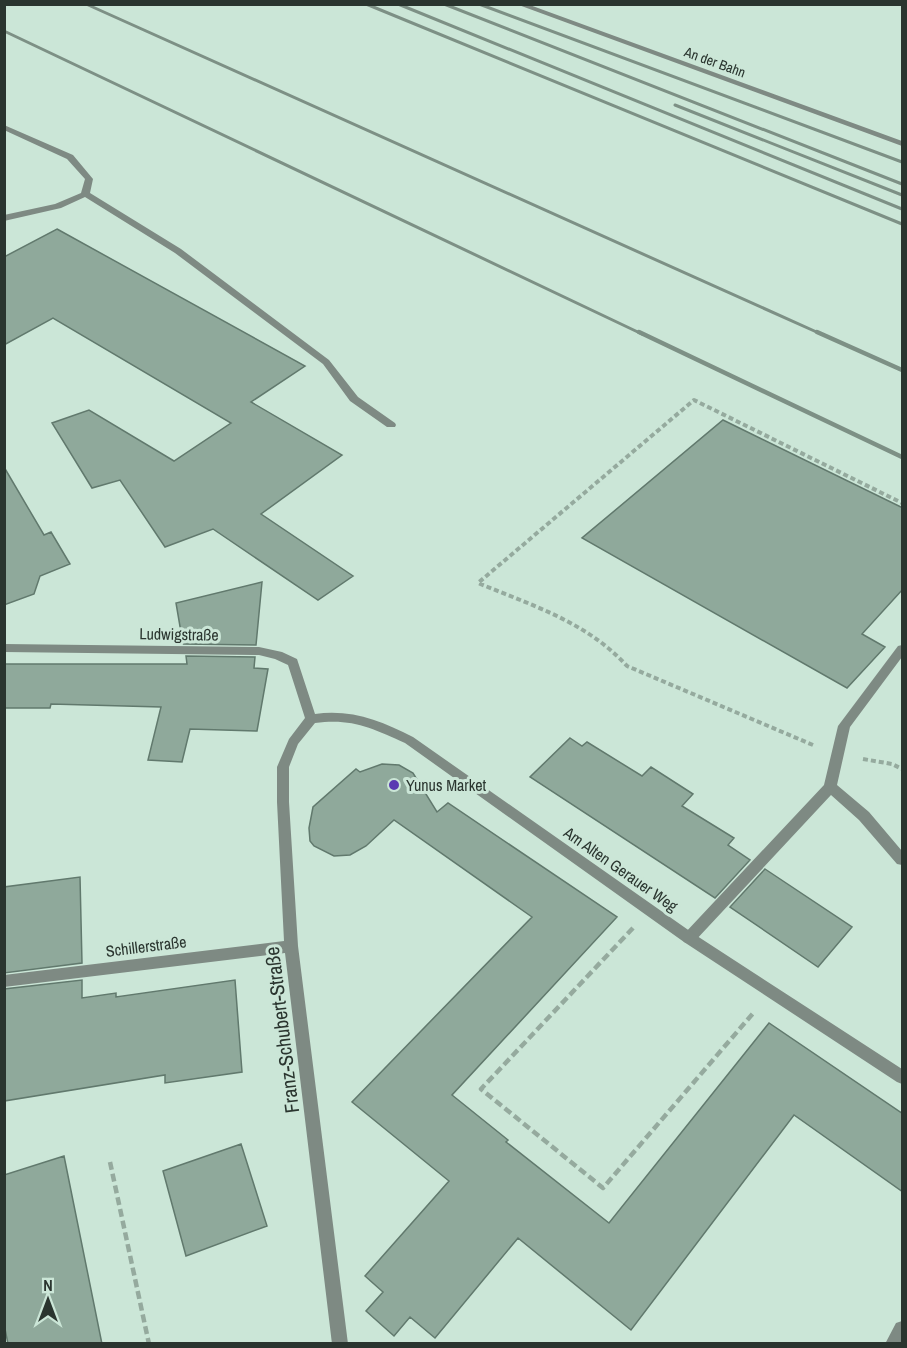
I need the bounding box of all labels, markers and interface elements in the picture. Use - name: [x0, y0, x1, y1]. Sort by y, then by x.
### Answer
- street label: An der Bahn: [681, 42, 748, 81]
- street label: Ludwigstraße: [139, 622, 219, 646]
- place label: Yunus Market: [406, 774, 487, 796]
- marker: Yunus Market: [387, 778, 401, 792]
- street label: Am Alten Gerauer Weg: [559, 821, 683, 917]
- street label: Schillerstraße: [104, 930, 188, 962]
- street label: Franz-Schubert-Straße: [258, 945, 305, 1115]
- north arrow: [18, 1270, 78, 1330]
- text: N: [43, 1274, 53, 1296]

